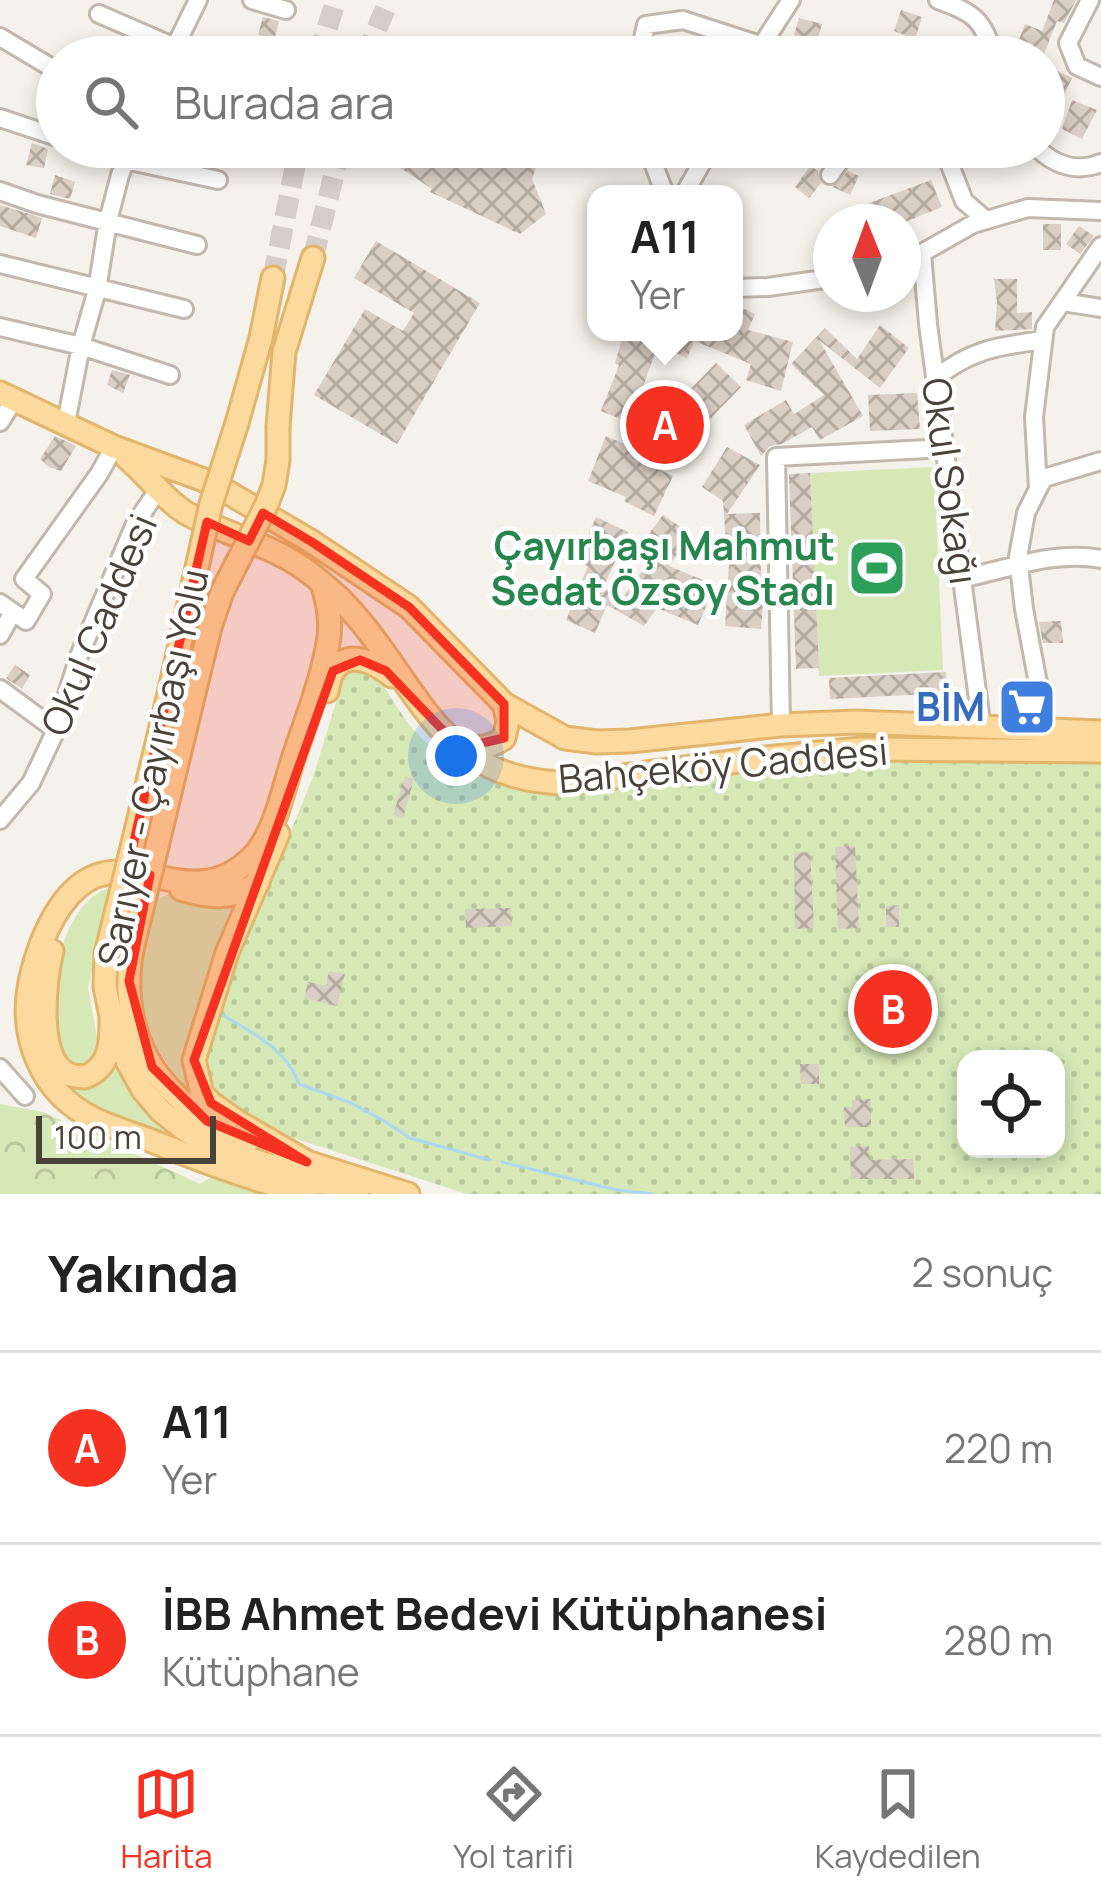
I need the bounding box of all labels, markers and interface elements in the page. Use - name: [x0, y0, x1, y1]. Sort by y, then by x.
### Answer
- search box: [36, 36, 1065, 168]
- icon: search: [78, 69, 144, 135]
- text: Burada ara: [174, 71, 395, 133]
- popup: [587, 185, 743, 341]
- north arrow: [813, 204, 921, 312]
- text: A11: [630, 205, 700, 267]
- text: Yer: [630, 267, 686, 321]
- street label: Okul Sokağı: [910, 374, 992, 588]
- pin: A: [626, 380, 704, 470]
- street label: Okul Caddesi: [27, 506, 169, 744]
- place label: Çayırbaşı Mahmut Sedat Özsoy Stadı: [491, 518, 835, 617]
- sports icon: Çayırbaşı Mahmut Sedat Özsoy Stadı: [846, 537, 908, 599]
- street label: Sarıyer - Çayırbaşı Yolu: [83, 564, 221, 972]
- supermarket icon: BİM: [996, 676, 1058, 738]
- place label: BİM: [916, 679, 985, 733]
- street label: Bahçeköy Caddesi: [556, 723, 890, 805]
- your location: [426, 726, 486, 786]
- pin: B: [854, 964, 932, 1054]
- map controls: [957, 1050, 1065, 1158]
- button: locate: [957, 1050, 1065, 1158]
- scale bar: [36, 1110, 216, 1163]
- text: 100 m: [54, 1114, 142, 1159]
- text: Yakında: [48, 1238, 239, 1307]
- text: 2 sonuç: [912, 1245, 1053, 1299]
- text: A11: [162, 1390, 232, 1452]
- text: A: [74, 1421, 100, 1475]
- text: 220 m: [944, 1421, 1053, 1475]
- text: Yer: [162, 1452, 217, 1506]
- text: İBB Ahmet Bedevi Kütüphanesi: [162, 1582, 827, 1644]
- text: B: [75, 1613, 99, 1667]
- text: 280 m: [943, 1613, 1053, 1667]
- text: Kütüphane: [162, 1644, 359, 1698]
- tab: Harita: [120, 1761, 212, 1878]
- tab: Yol tarifi: [453, 1761, 574, 1878]
- tab: Kaydedilen: [815, 1761, 981, 1878]

